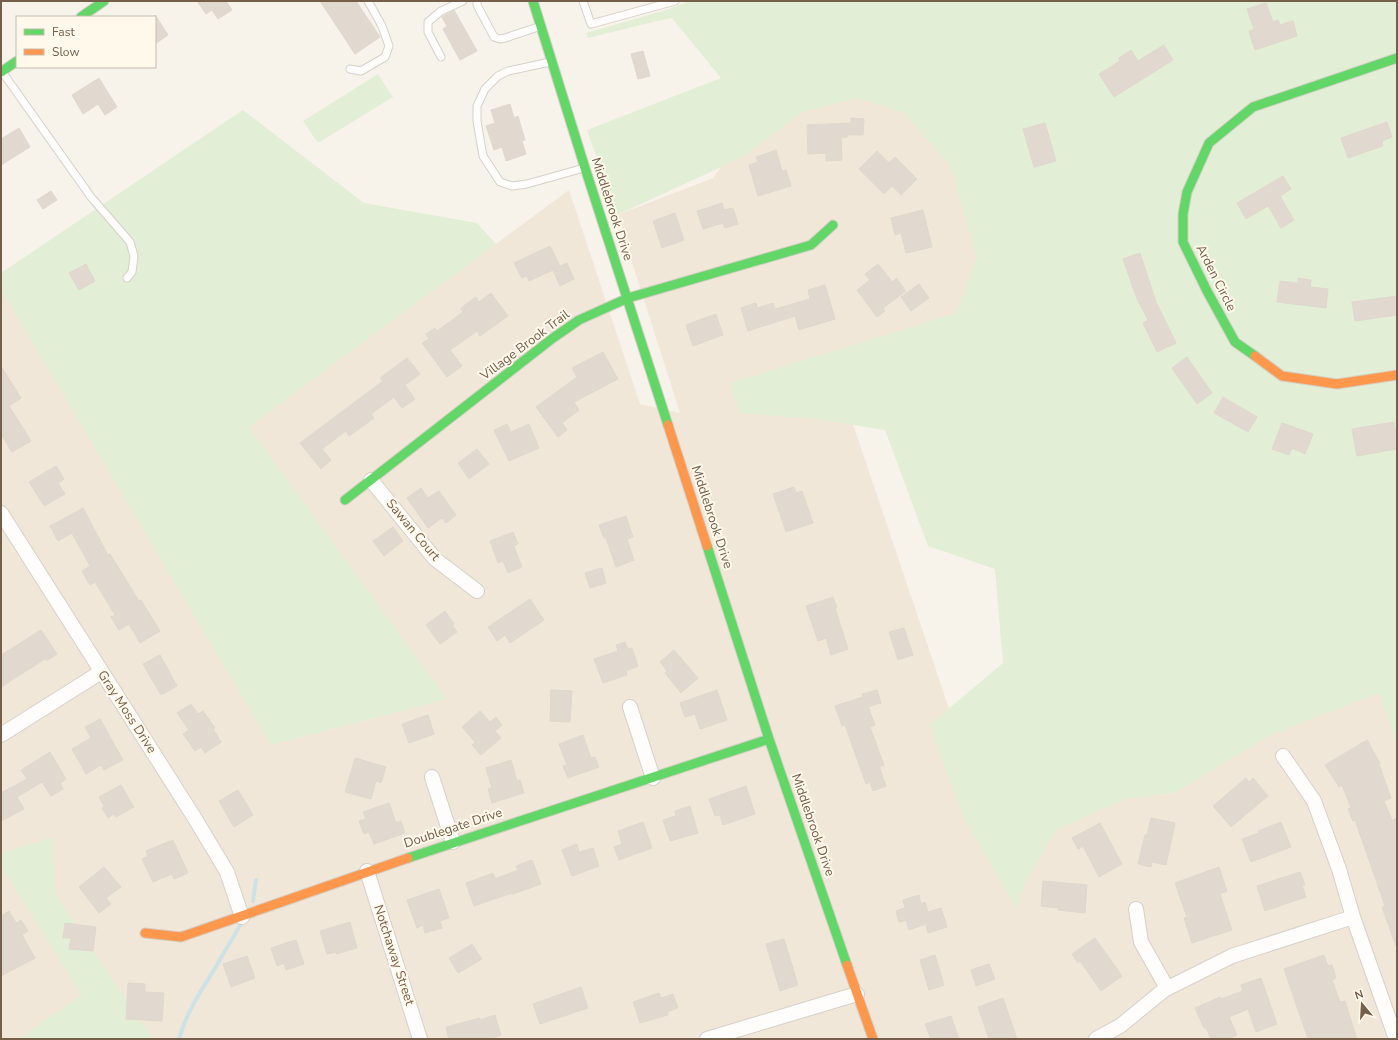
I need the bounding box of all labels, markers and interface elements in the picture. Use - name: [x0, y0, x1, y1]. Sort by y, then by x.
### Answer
- legend: [16, 16, 156, 68]
- text: Fast: [52, 24, 75, 40]
- text: Slow: [52, 44, 80, 60]
- street label: Middlebrook Drive: [587, 155, 637, 263]
- street label: Arden Circle: [1192, 242, 1240, 314]
- street label: Village Brook Trail: [476, 305, 573, 385]
- street label: Middlebrook Drive: [687, 463, 737, 571]
- street label: Sawan Court: [382, 495, 444, 565]
- street label: Gray Moss Drive: [93, 667, 161, 757]
- street label: Middlebrook Drive: [787, 771, 839, 879]
- street label: Doublegate Drive: [401, 804, 505, 852]
- street label: Notchaway Street: [369, 902, 419, 1008]
- north arrow: [1342, 984, 1382, 1024]
- text: N: [1353, 987, 1365, 1003]

